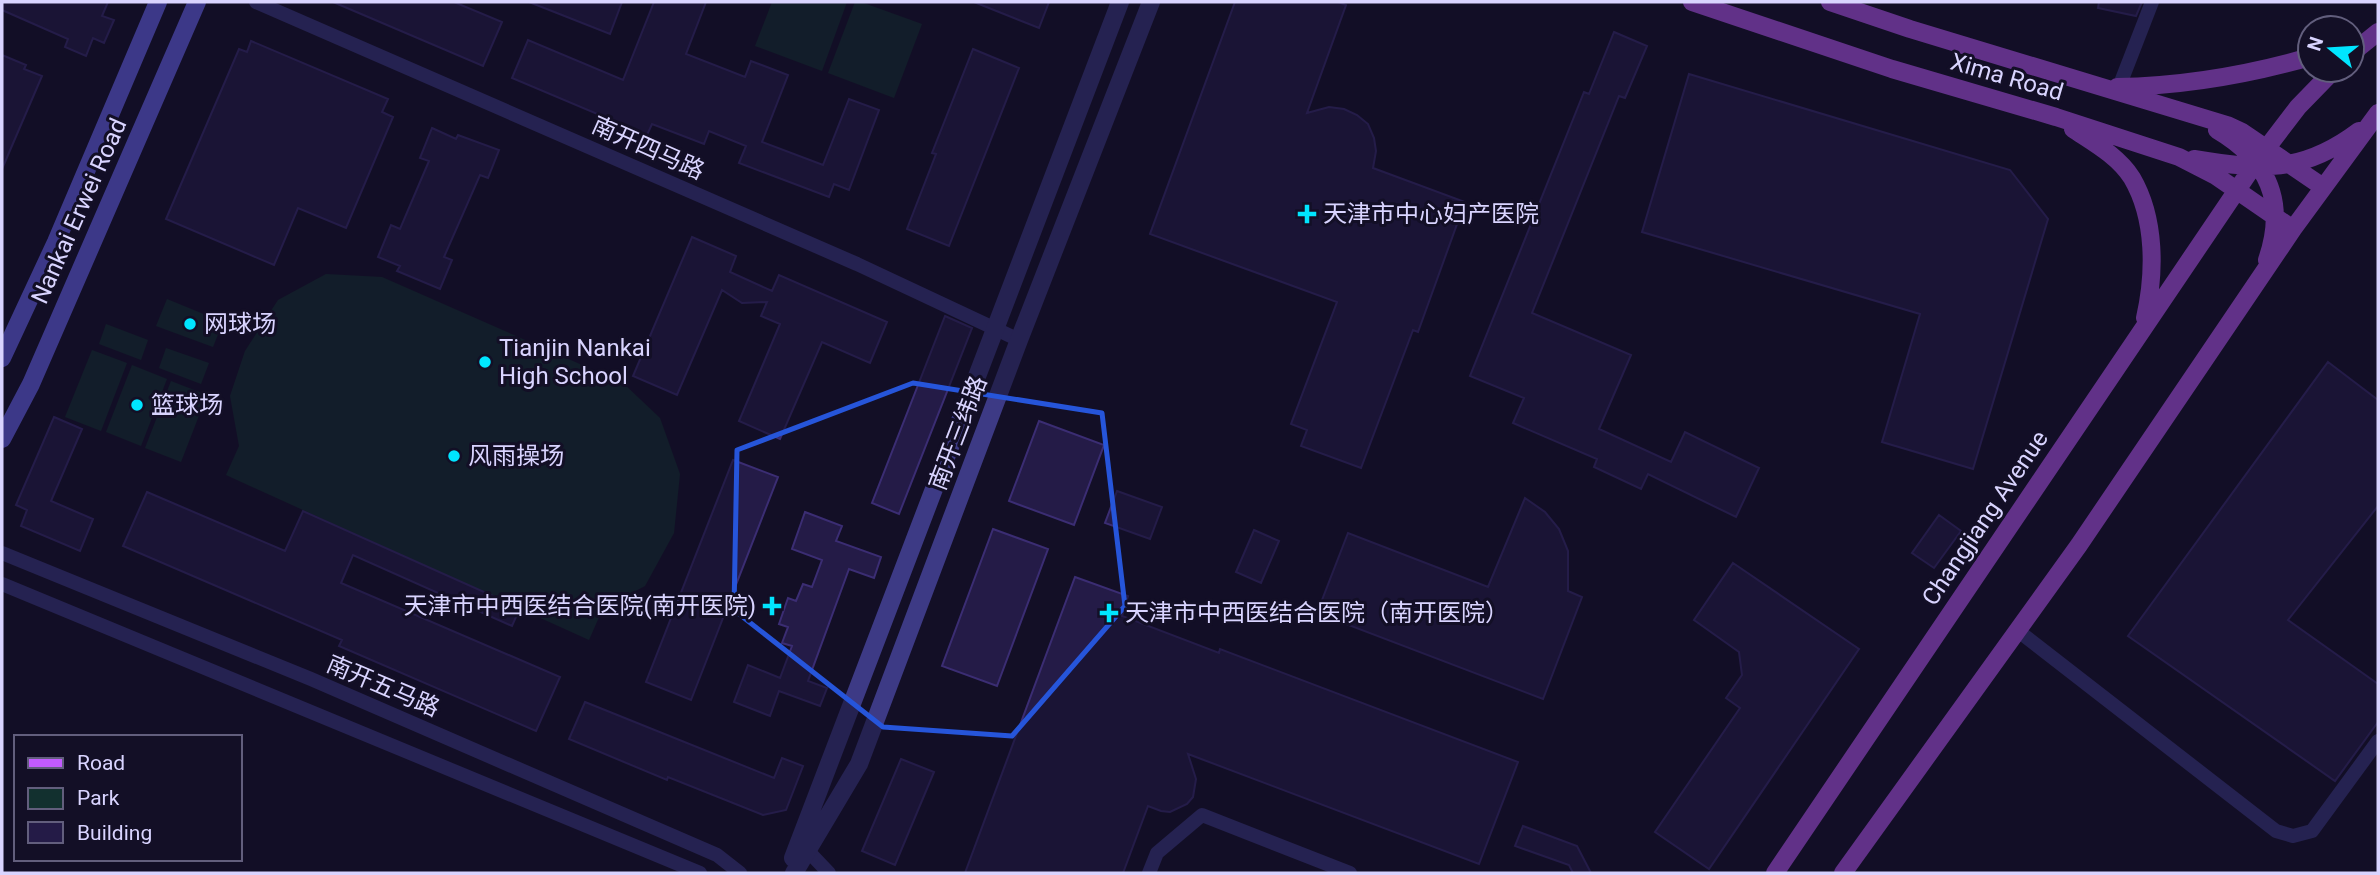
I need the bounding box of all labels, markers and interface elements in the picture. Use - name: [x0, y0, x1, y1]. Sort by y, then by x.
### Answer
- north arrow: [2296, 14, 2366, 84]
- text: N: [2302, 34, 2328, 54]
- street label: Xima Road: [1947, 48, 2067, 106]
- street label: 南开四马路: [587, 111, 709, 185]
- street label: Nankai Erwei Road: [26, 114, 132, 308]
- place label: 天津市中心妇产医院: [1323, 200, 1539, 228]
- marker: 天津市中心妇产医院: [1297, 204, 1317, 224]
- place label: 网球场: [204, 310, 276, 338]
- marker: 网球场: [182, 316, 198, 332]
- place label: Tianjin Nankai High School: [499, 334, 651, 390]
- marker: Tianjin Nankai High School: [477, 354, 493, 370]
- street label: 南开三纬路: [923, 372, 993, 494]
- place label: 篮球场: [151, 391, 223, 419]
- marker: 篮球场: [129, 397, 145, 413]
- street label: Changjiang Avenue: [1916, 425, 2054, 611]
- place label: 风雨操场: [468, 442, 564, 470]
- marker: 风雨操场: [446, 448, 462, 464]
- place label: 天津市中西医结合医院(南开医院): [403, 592, 756, 620]
- marker: 天津市中西医结合医院(南开医院): [762, 596, 782, 616]
- place label: 天津市中西医结合医院（南开医院）: [1125, 599, 1509, 627]
- marker: 天津市中西医结合医院（南开医院）: [1099, 603, 1119, 623]
- street label: 南开五马路: [322, 650, 444, 722]
- legend: [14, 735, 242, 861]
- text: Road: [77, 751, 125, 775]
- text: Park: [77, 786, 120, 810]
- text: Building: [77, 821, 152, 845]

